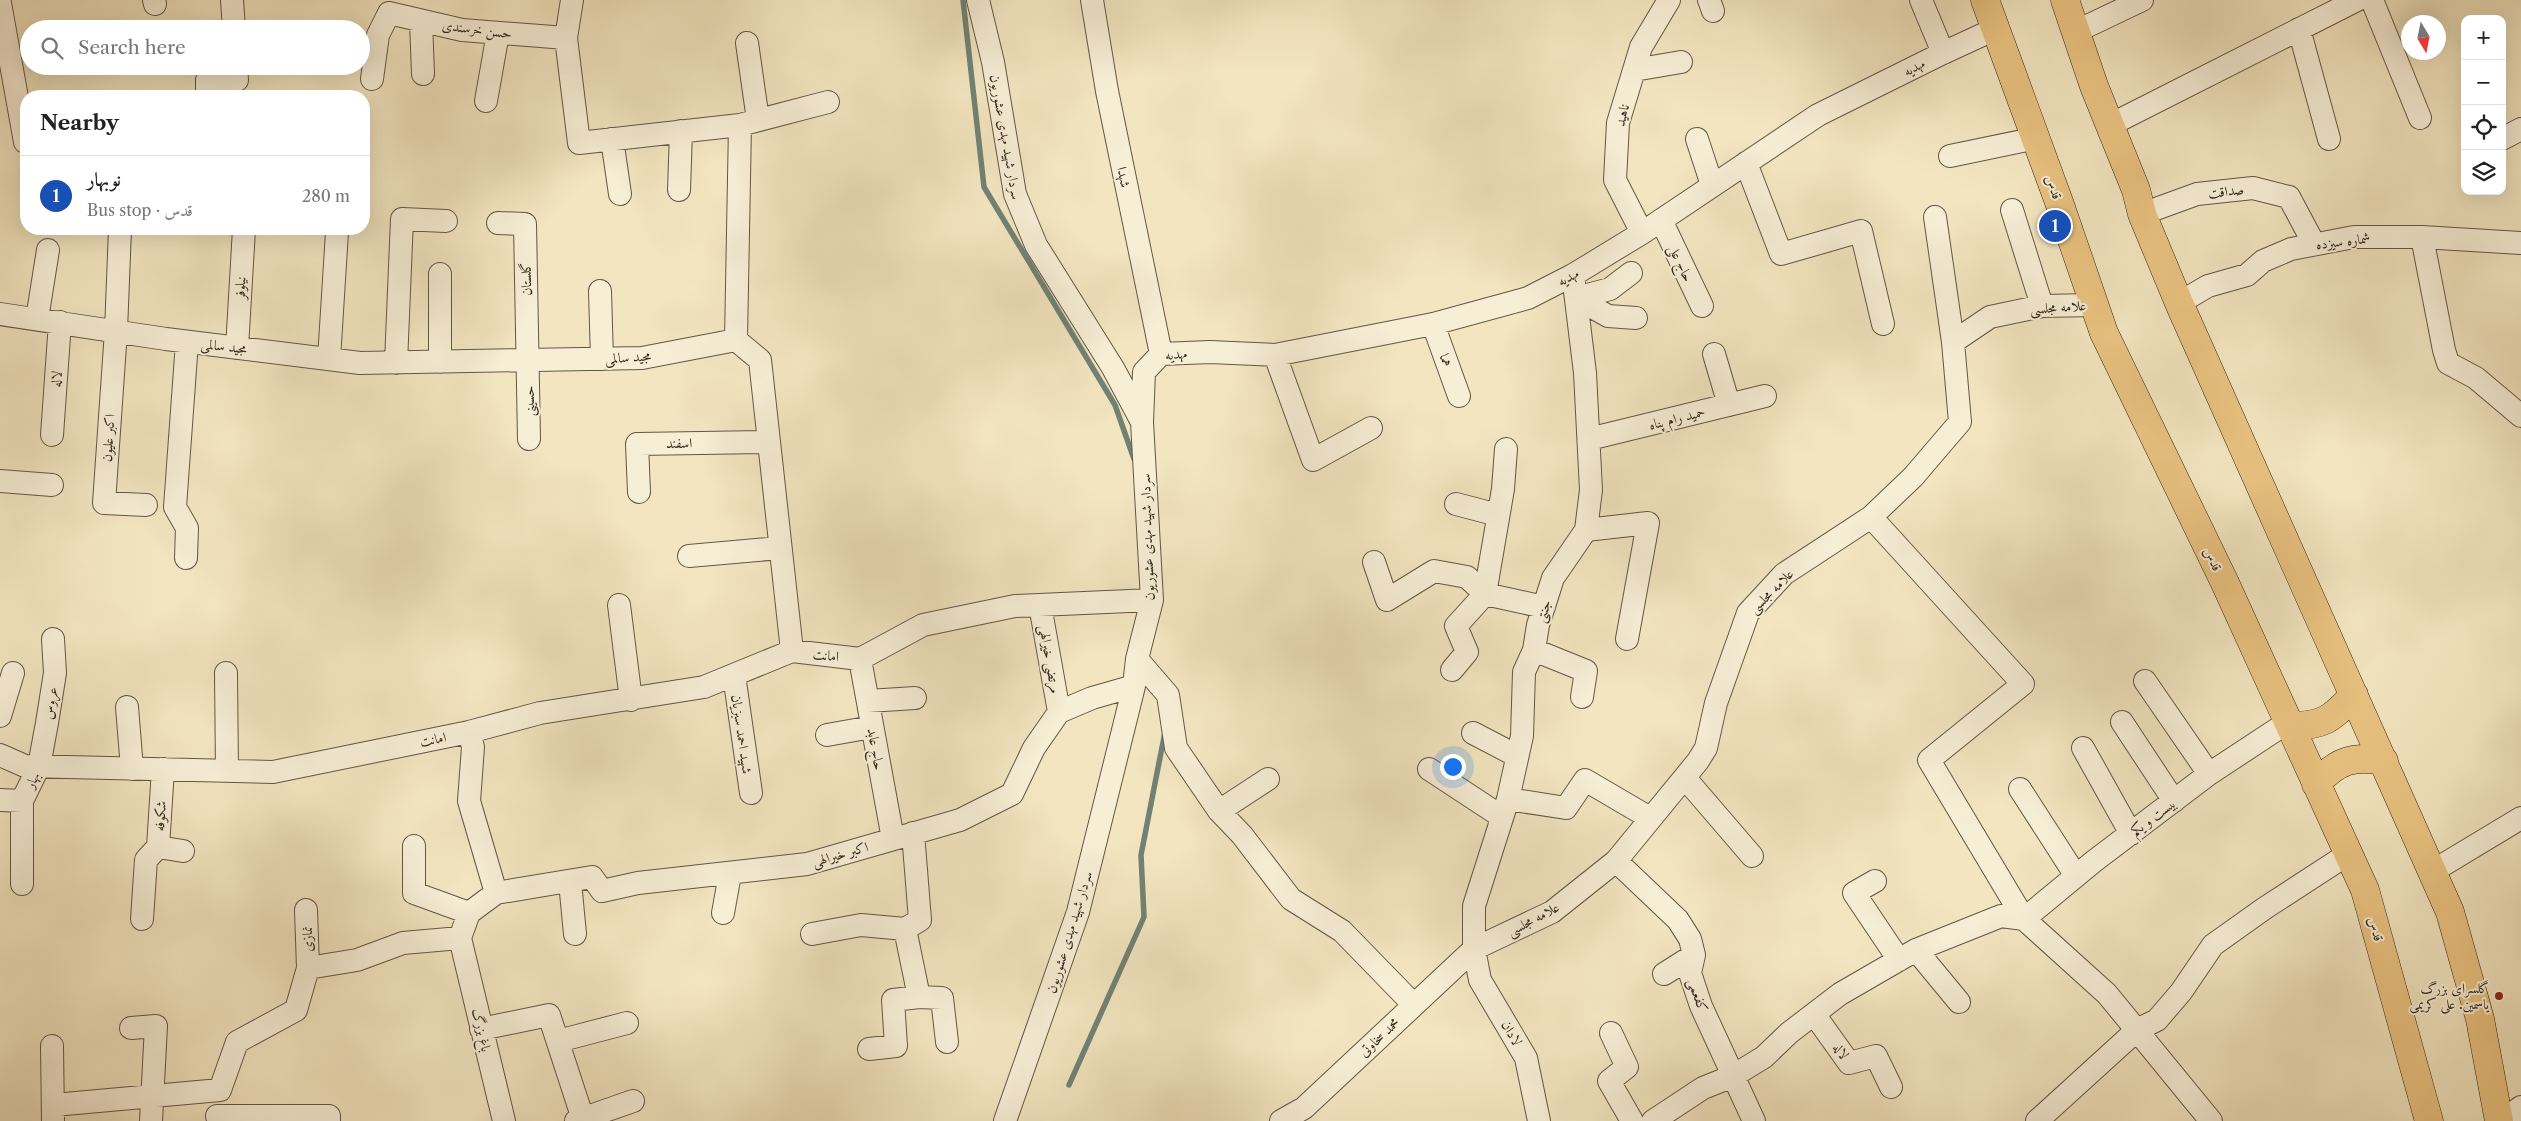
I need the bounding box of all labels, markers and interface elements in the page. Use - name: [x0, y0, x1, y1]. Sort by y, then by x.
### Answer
- north arrow: [2401, 15, 2446, 60]
- map controls: [2461, 15, 2506, 195]
- button: +: [2461, 15, 2506, 60]
- street label: حسن خرسندی: [441, 16, 513, 43]
- search box: [20, 20, 370, 75]
- icon: search: [38, 34, 66, 62]
- text: Search here: [78, 36, 186, 59]
- street label: مهدیه: [1900, 54, 1928, 81]
- button: −: [2461, 60, 2506, 105]
- street label: سردار شهید مهدی عشوریون: [985, 73, 1026, 201]
- street label: ناهید: [1611, 102, 1633, 128]
- button: locate: [2461, 105, 2506, 150]
- text: Nearby: [40, 110, 119, 135]
- button: layers: [2461, 150, 2506, 195]
- street label: شهدا: [1112, 165, 1135, 189]
- text: نوبهار: [87, 168, 121, 191]
- street label: قدس: [2041, 172, 2067, 202]
- street label: صداقت: [2207, 180, 2245, 202]
- text: 1: [52, 186, 60, 206]
- text: 280 m: [302, 186, 350, 206]
- text: Bus stop · قدس: [87, 200, 193, 220]
- pin: 1: [2039, 207, 2071, 245]
- street label: شماره سیزده: [2315, 229, 2371, 253]
- street label: حاج علی: [1661, 241, 1698, 286]
- street label: گلستان: [516, 262, 536, 296]
- street label: مهدیه: [1554, 264, 1582, 291]
- street label: نیلوفر: [230, 276, 250, 302]
- street label: علامه مجلسی: [2029, 296, 2087, 319]
- street label: مجید سالمی: [200, 334, 249, 359]
- street label: مهدیه: [1164, 344, 1188, 365]
- street label: مجید سالمی: [604, 346, 652, 369]
- street label: هما: [1435, 351, 1457, 369]
- street label: لاله: [46, 370, 66, 388]
- street label: حسینی: [520, 385, 539, 417]
- street label: حمید رام پناه: [1647, 402, 1708, 438]
- street label: اکبر علیون: [97, 413, 119, 463]
- street label: اسفند: [666, 434, 692, 452]
- street label: سردار شهید مهدی عشوریون: [1136, 473, 1159, 601]
- street label: قدس: [2200, 544, 2226, 574]
- street label: علامه مجلسی: [1745, 565, 1798, 618]
- street label: جنتی: [1531, 597, 1556, 625]
- street label: مرتضی خیرالهی: [1034, 623, 1065, 695]
- street label: امانت: [812, 645, 840, 665]
- street label: عروس: [39, 685, 62, 721]
- street label: شهید احمد سبزیان: [727, 693, 756, 775]
- street label: حاج عابد: [860, 727, 889, 772]
- street label: امانت: [418, 728, 448, 750]
- your location: [1440, 754, 1466, 780]
- street label: بهار: [20, 769, 44, 793]
- street label: بیست و یکم: [2127, 794, 2182, 844]
- street label: شکوفه: [150, 800, 170, 832]
- street label: اکبر خیرالهی: [810, 837, 870, 872]
- street label: سردار شهید مهدی عشوریون: [1042, 869, 1097, 996]
- street label: علامه مجلسی: [1504, 898, 1563, 941]
- street label: قدس: [2364, 915, 2388, 943]
- street label: نمازی: [298, 926, 316, 952]
- street label: کفعمی: [1683, 976, 1712, 1015]
- place label: گلسرای بزرگ یاسمین. علی کریمی: [2410, 979, 2490, 1014]
- marker: گلسرای بزرگ یاسمین. علی کریمی: [2493, 990, 2505, 1002]
- street label: باغ بزرگ: [465, 1006, 496, 1055]
- street label: محمد سخاوتی: [1355, 1014, 1403, 1060]
- street label: لادان: [1498, 1017, 1526, 1049]
- street label: لاله: [1829, 1039, 1853, 1063]

